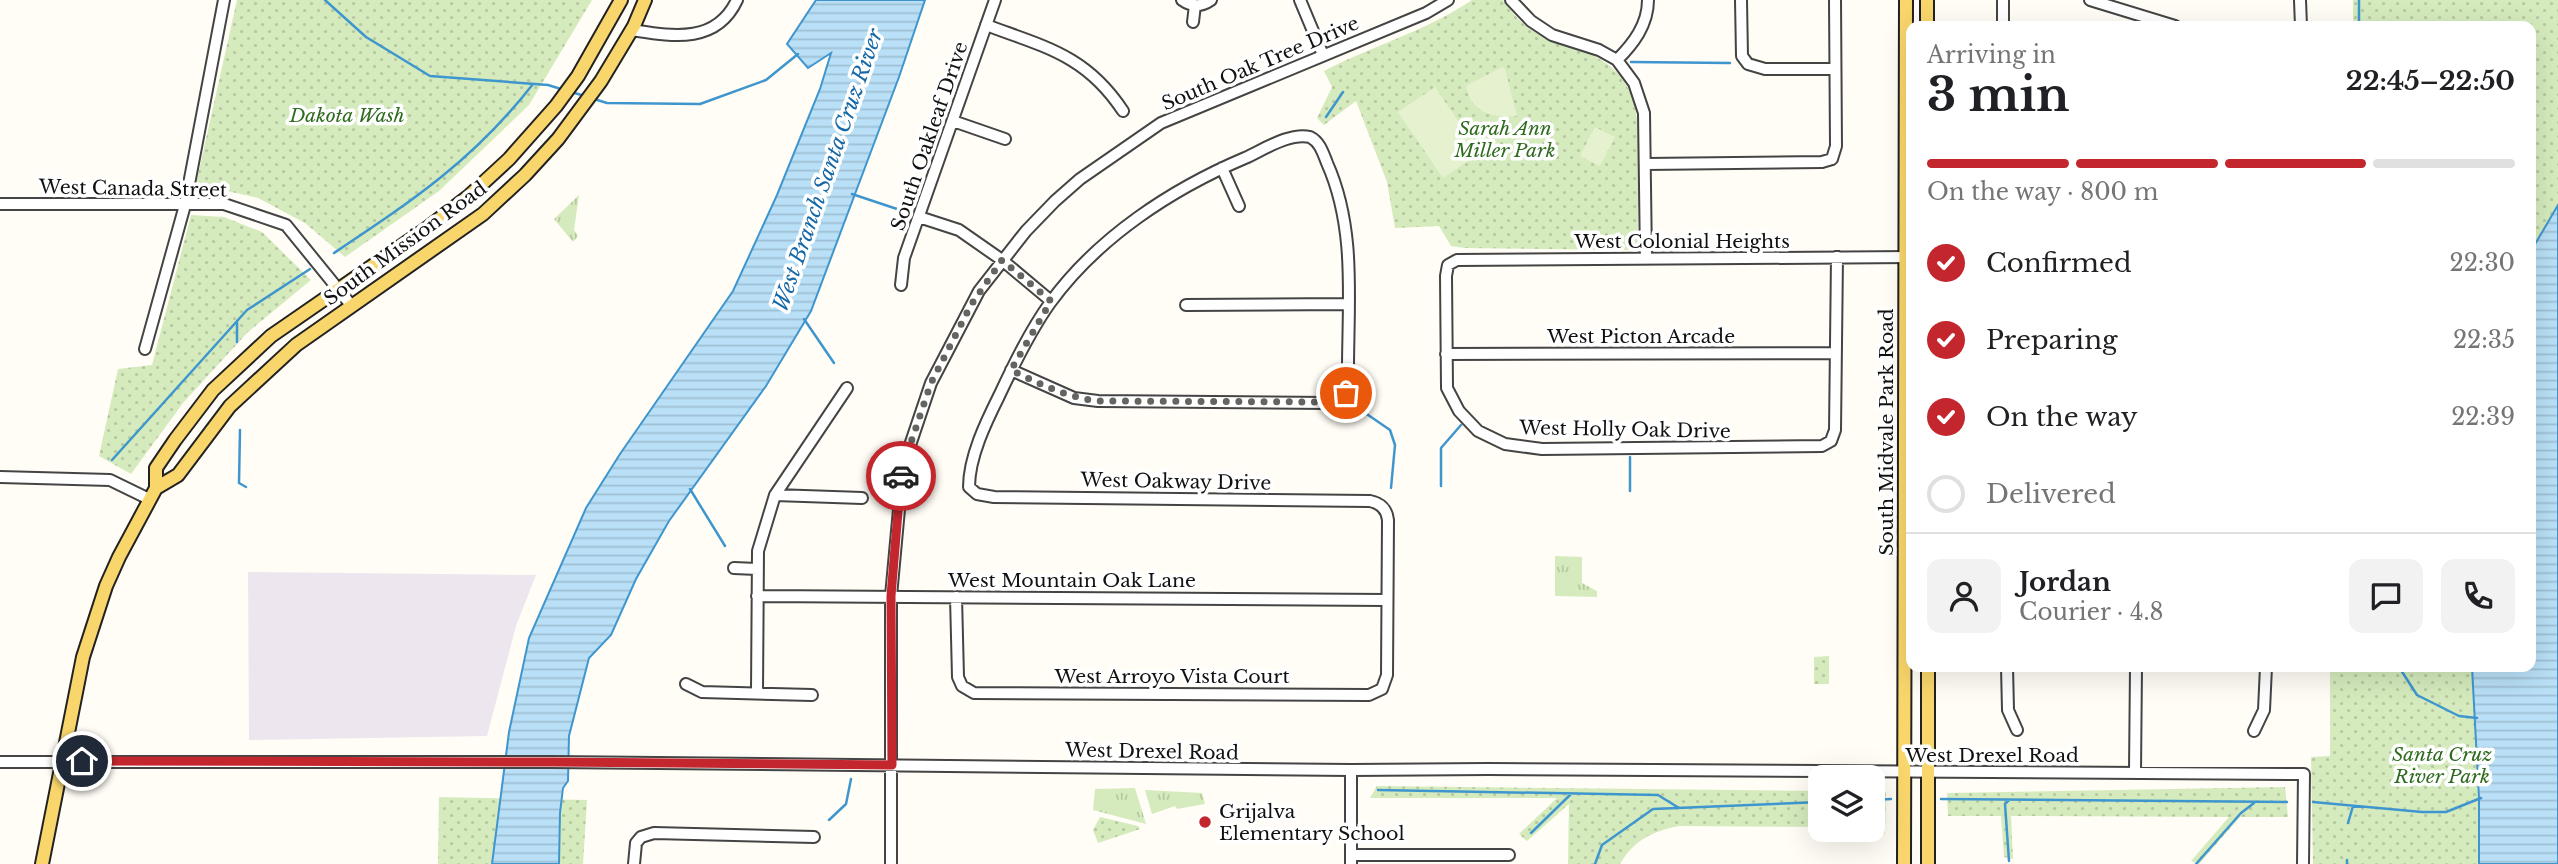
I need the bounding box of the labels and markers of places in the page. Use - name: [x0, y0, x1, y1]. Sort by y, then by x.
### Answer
- pin: [1316, 363, 1376, 423]
- pin: [52, 731, 112, 791]
- place label: Grijalva Elementary School: [1219, 800, 1405, 845]
- marker: Grijalva Elementary School: [1197, 814, 1213, 830]

